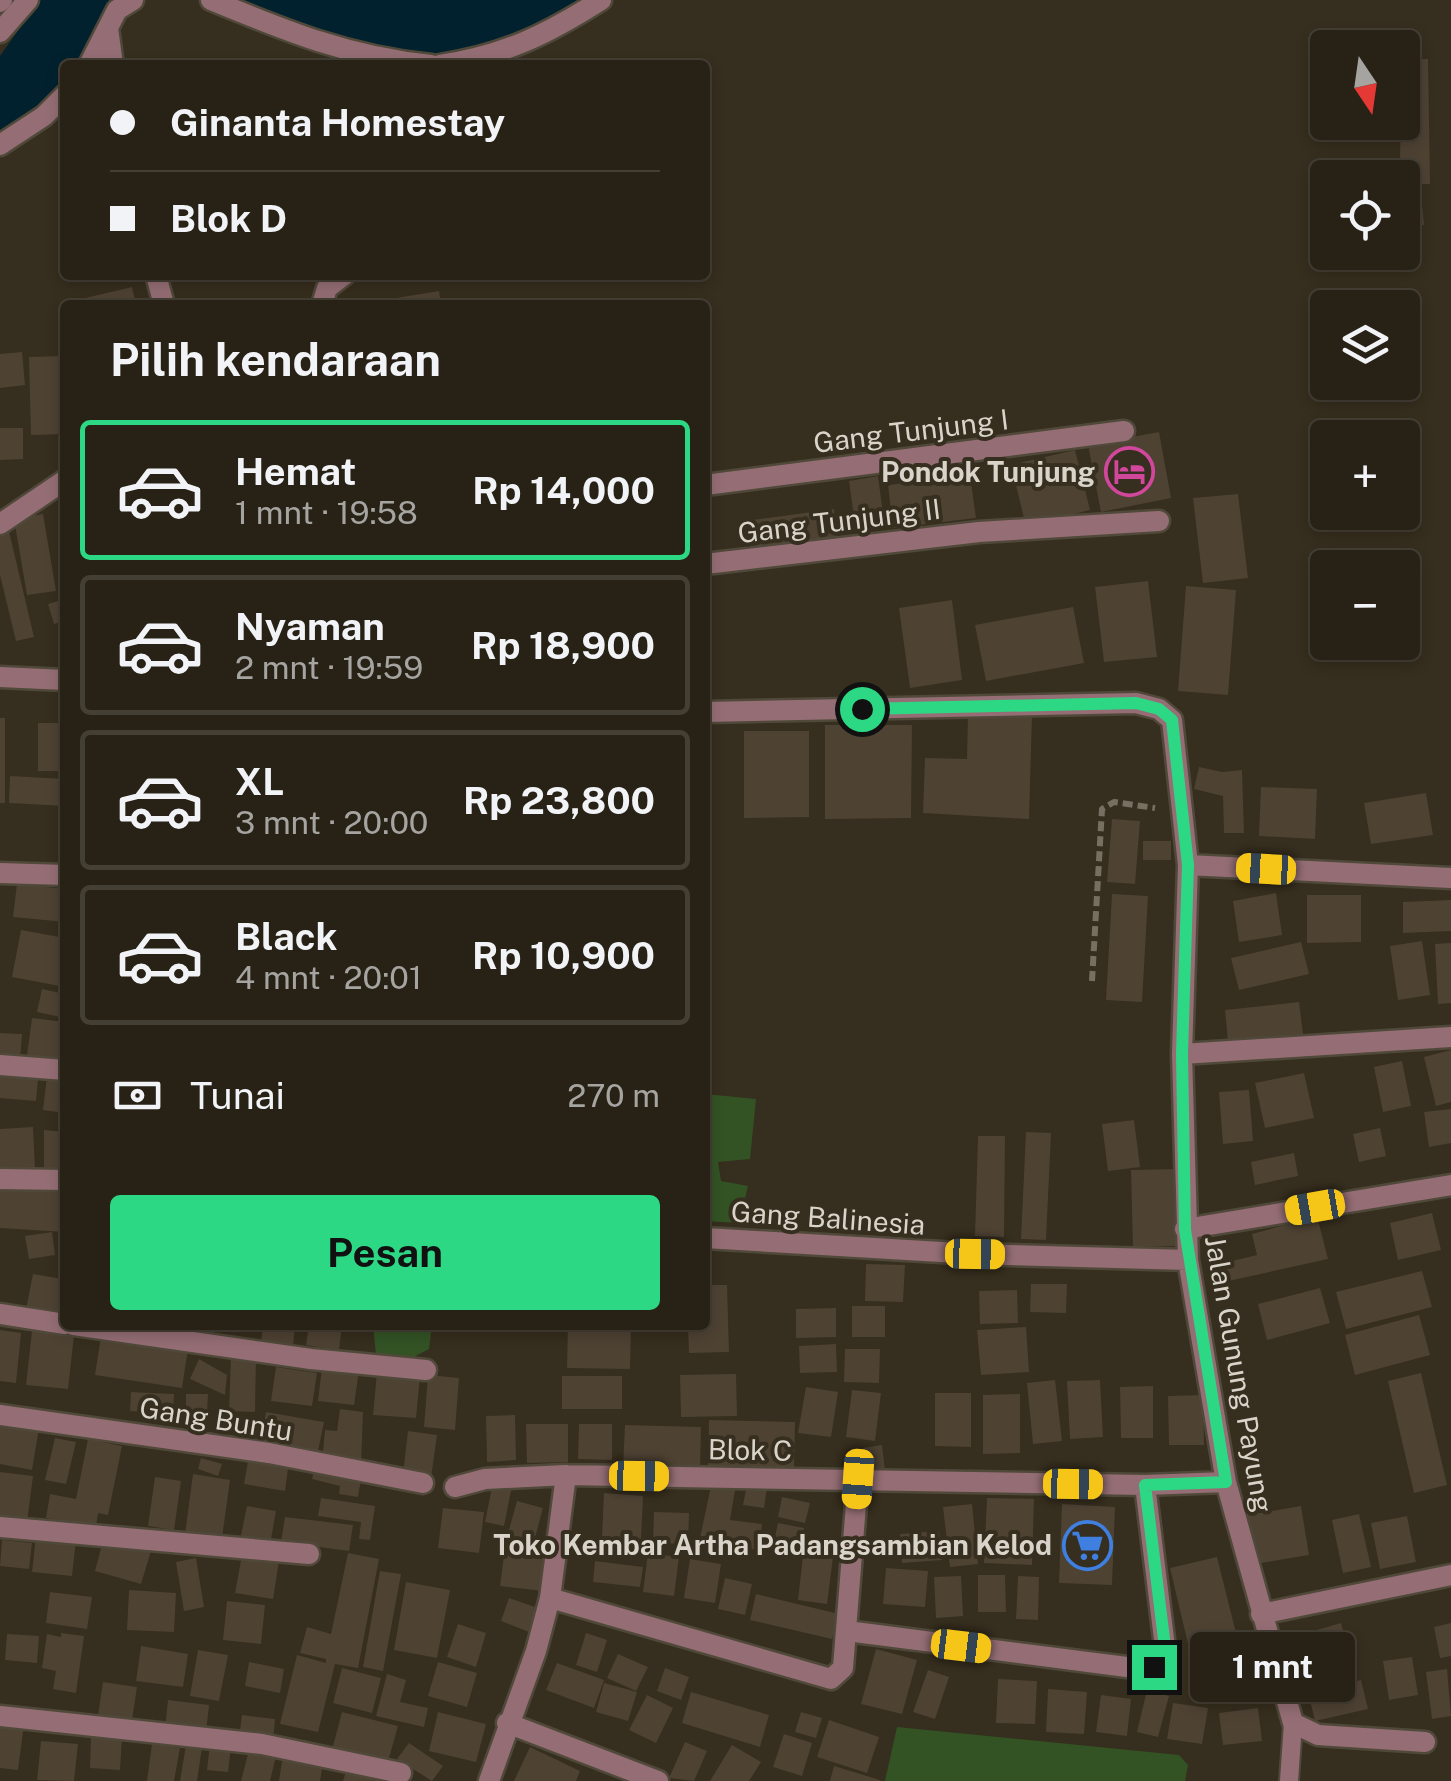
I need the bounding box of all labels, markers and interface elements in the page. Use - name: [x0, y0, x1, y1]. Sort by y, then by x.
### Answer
- north arrow: [1310, 30, 1420, 140]
- map controls: [1310, 30, 1420, 660]
- text: Ginanta Homestay: [170, 100, 505, 145]
- button: locate: [1310, 160, 1420, 270]
- text: Blok D: [170, 196, 287, 241]
- button: layers: [1310, 290, 1420, 400]
- text: Pilih kendaraan: [110, 333, 441, 386]
- street label: Gang Tunjung I: [812, 402, 1010, 459]
- button: +: [1310, 420, 1420, 530]
- icon: car: [115, 445, 205, 535]
- hotel icon: Pondok Tunjung: [1104, 446, 1156, 498]
- text: Hemat: [235, 449, 356, 494]
- place label: Pondok Tunjung: [881, 455, 1095, 488]
- text: Rp 14,000: [472, 468, 655, 513]
- street label: Gang Tunjung II: [736, 492, 942, 549]
- text: 1 mnt · 19:58: [235, 494, 418, 531]
- button: −: [1310, 550, 1420, 660]
- icon: car: [115, 600, 205, 690]
- text: Nyaman: [235, 604, 385, 649]
- text: Rp 18,900: [471, 623, 655, 668]
- text: 2 mnt · 19:59: [235, 649, 423, 686]
- route start: [840, 687, 885, 732]
- icon: car: [115, 755, 205, 845]
- text: XL: [235, 759, 284, 804]
- text: Rp 23,800: [463, 778, 655, 823]
- text: 3 mnt · 20:00: [235, 804, 428, 841]
- car: [1235, 852, 1297, 886]
- icon: car: [115, 910, 205, 1000]
- text: Black: [235, 914, 338, 959]
- text: Rp 10,900: [472, 933, 655, 978]
- text: 4 mnt · 20:01: [235, 959, 422, 996]
- icon: cash: [110, 1068, 165, 1123]
- text: Tunai: [190, 1073, 285, 1118]
- text: 270 m: [567, 1077, 660, 1114]
- car: [1283, 1187, 1347, 1227]
- street label: Gang Balinesia: [730, 1194, 926, 1241]
- button: Pesan: [110, 1195, 660, 1310]
- street label: Jalan Gunung Payung: [1199, 1233, 1280, 1515]
- car: [945, 1238, 1005, 1270]
- street label: Gang Buntu: [137, 1390, 295, 1447]
- street label: Blok C: [708, 1432, 792, 1467]
- car: [841, 1448, 875, 1510]
- car: [609, 1460, 669, 1492]
- car: [1043, 1468, 1103, 1500]
- supermarket icon: Toko Kembar Artha Padangsambian Kelod: [1061, 1519, 1113, 1571]
- place label: Toko Kembar Artha Padangsambian Kelod: [493, 1528, 1052, 1561]
- car: [929, 1627, 993, 1665]
- callout: 1 mnt: [1189, 1632, 1354, 1702]
- route end: [1132, 1645, 1177, 1690]
- text: 1 mnt: [1232, 1648, 1313, 1685]

